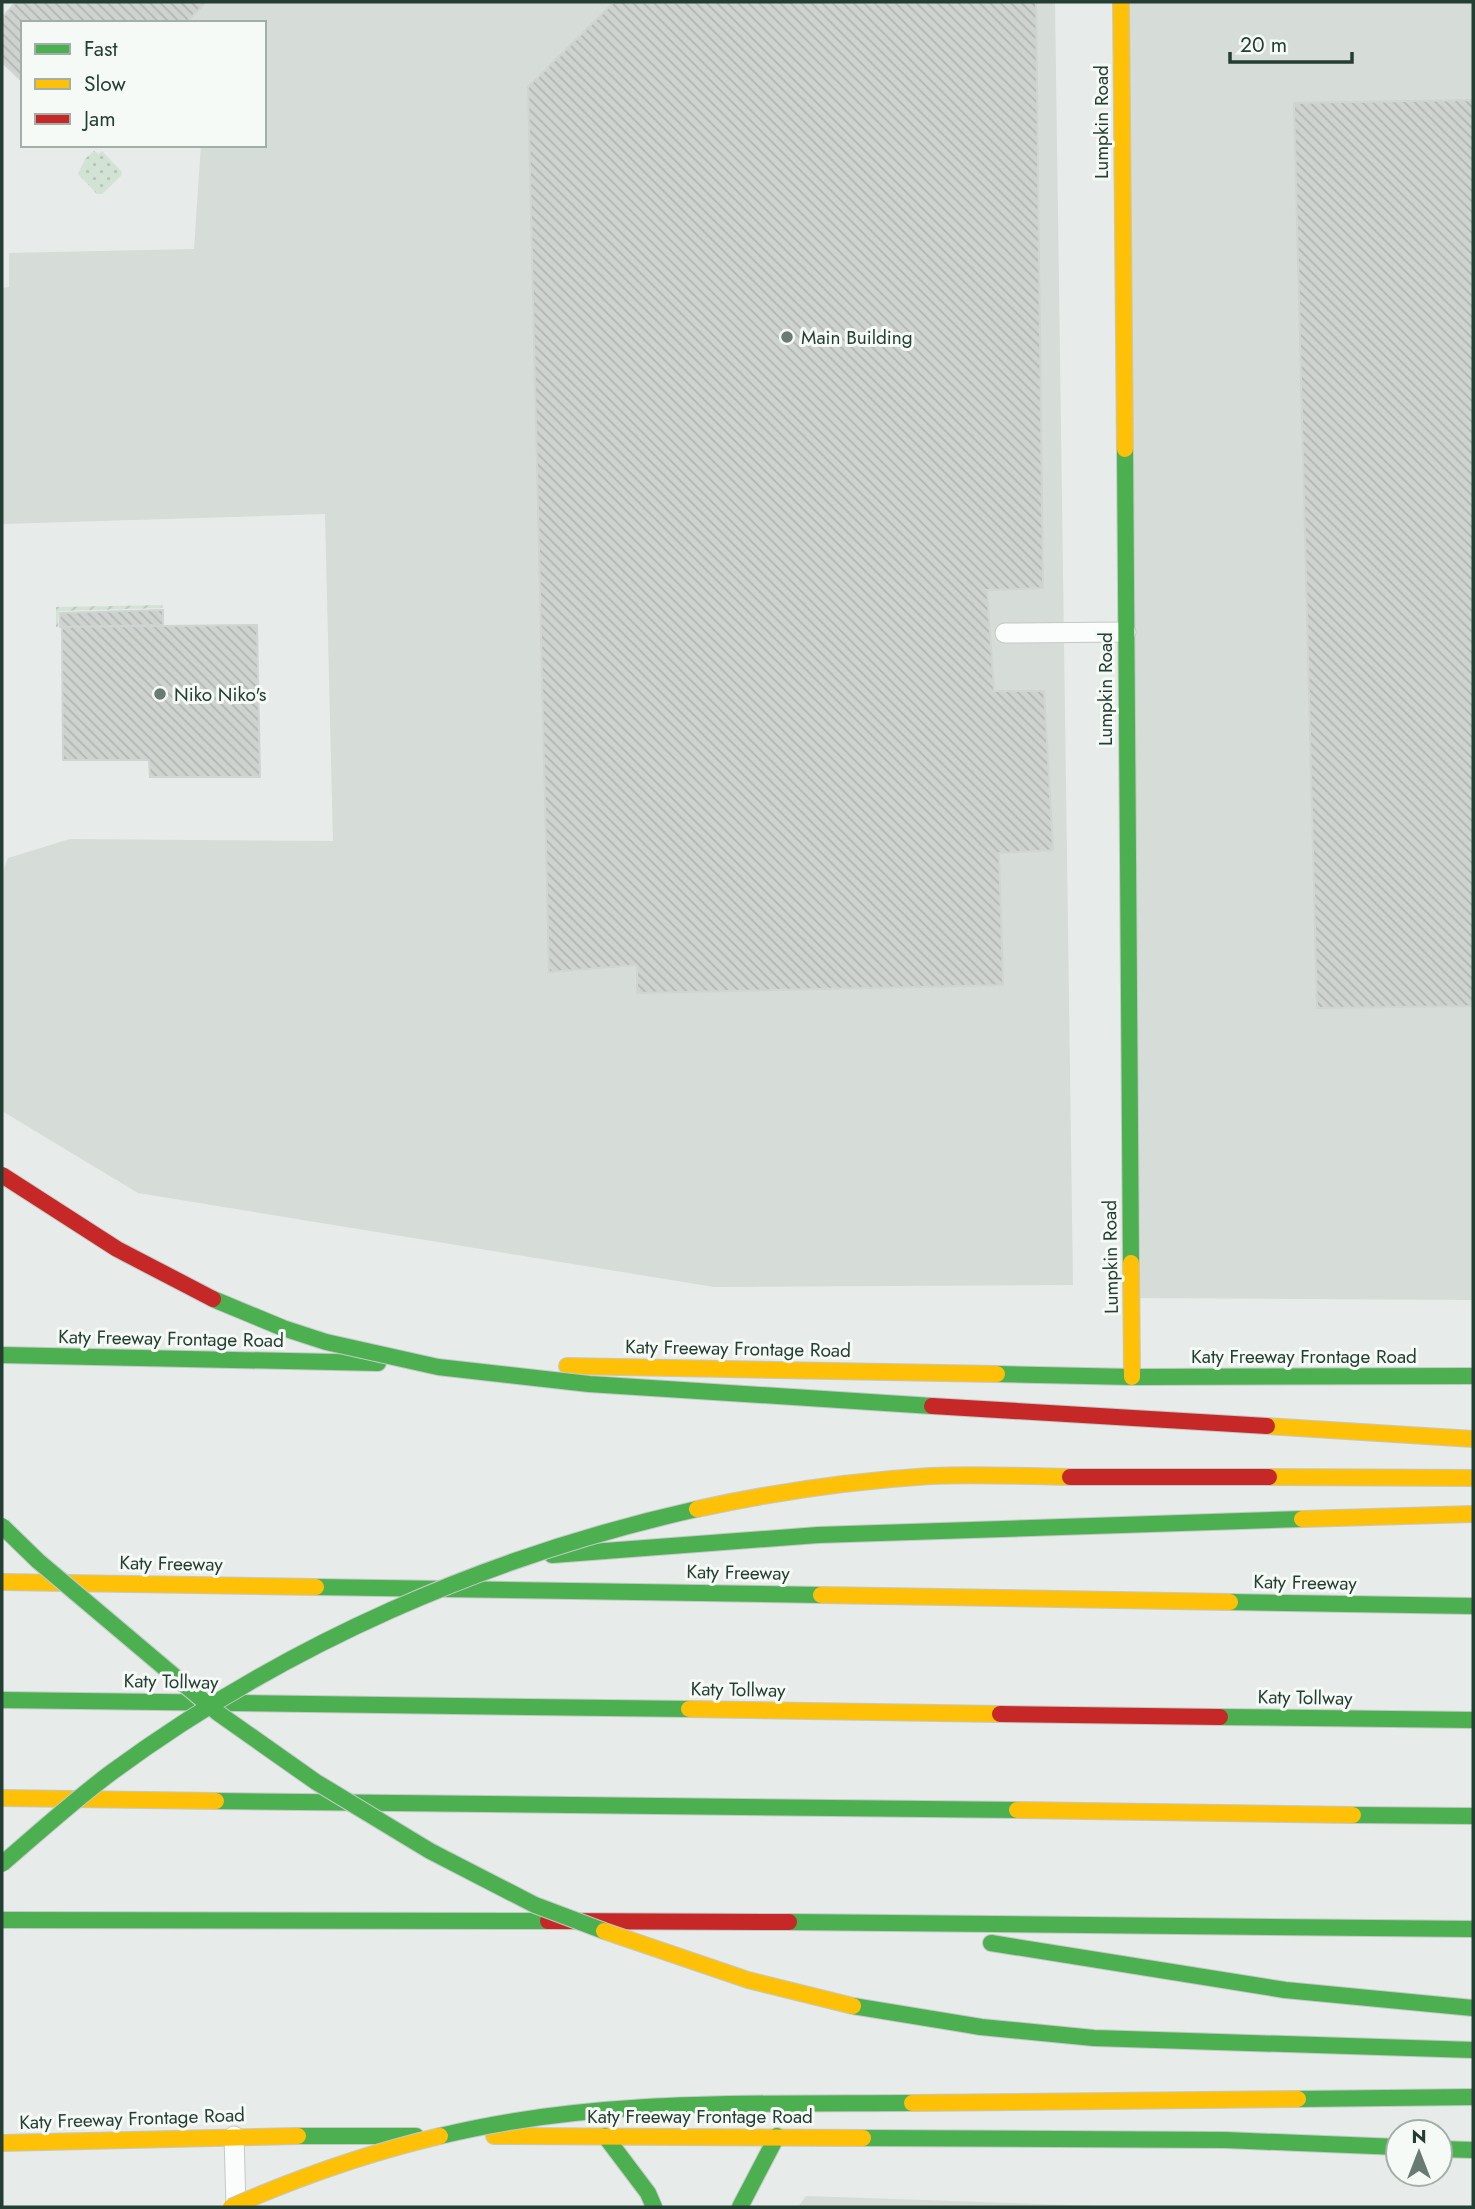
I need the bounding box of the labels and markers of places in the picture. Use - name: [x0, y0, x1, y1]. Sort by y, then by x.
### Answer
- place label: Main Building: [801, 324, 913, 351]
- marker: Main Building: [779, 329, 795, 345]
- place label: Niko Niko's: [174, 681, 267, 708]
- marker: Niko Niko's: [152, 686, 168, 702]

